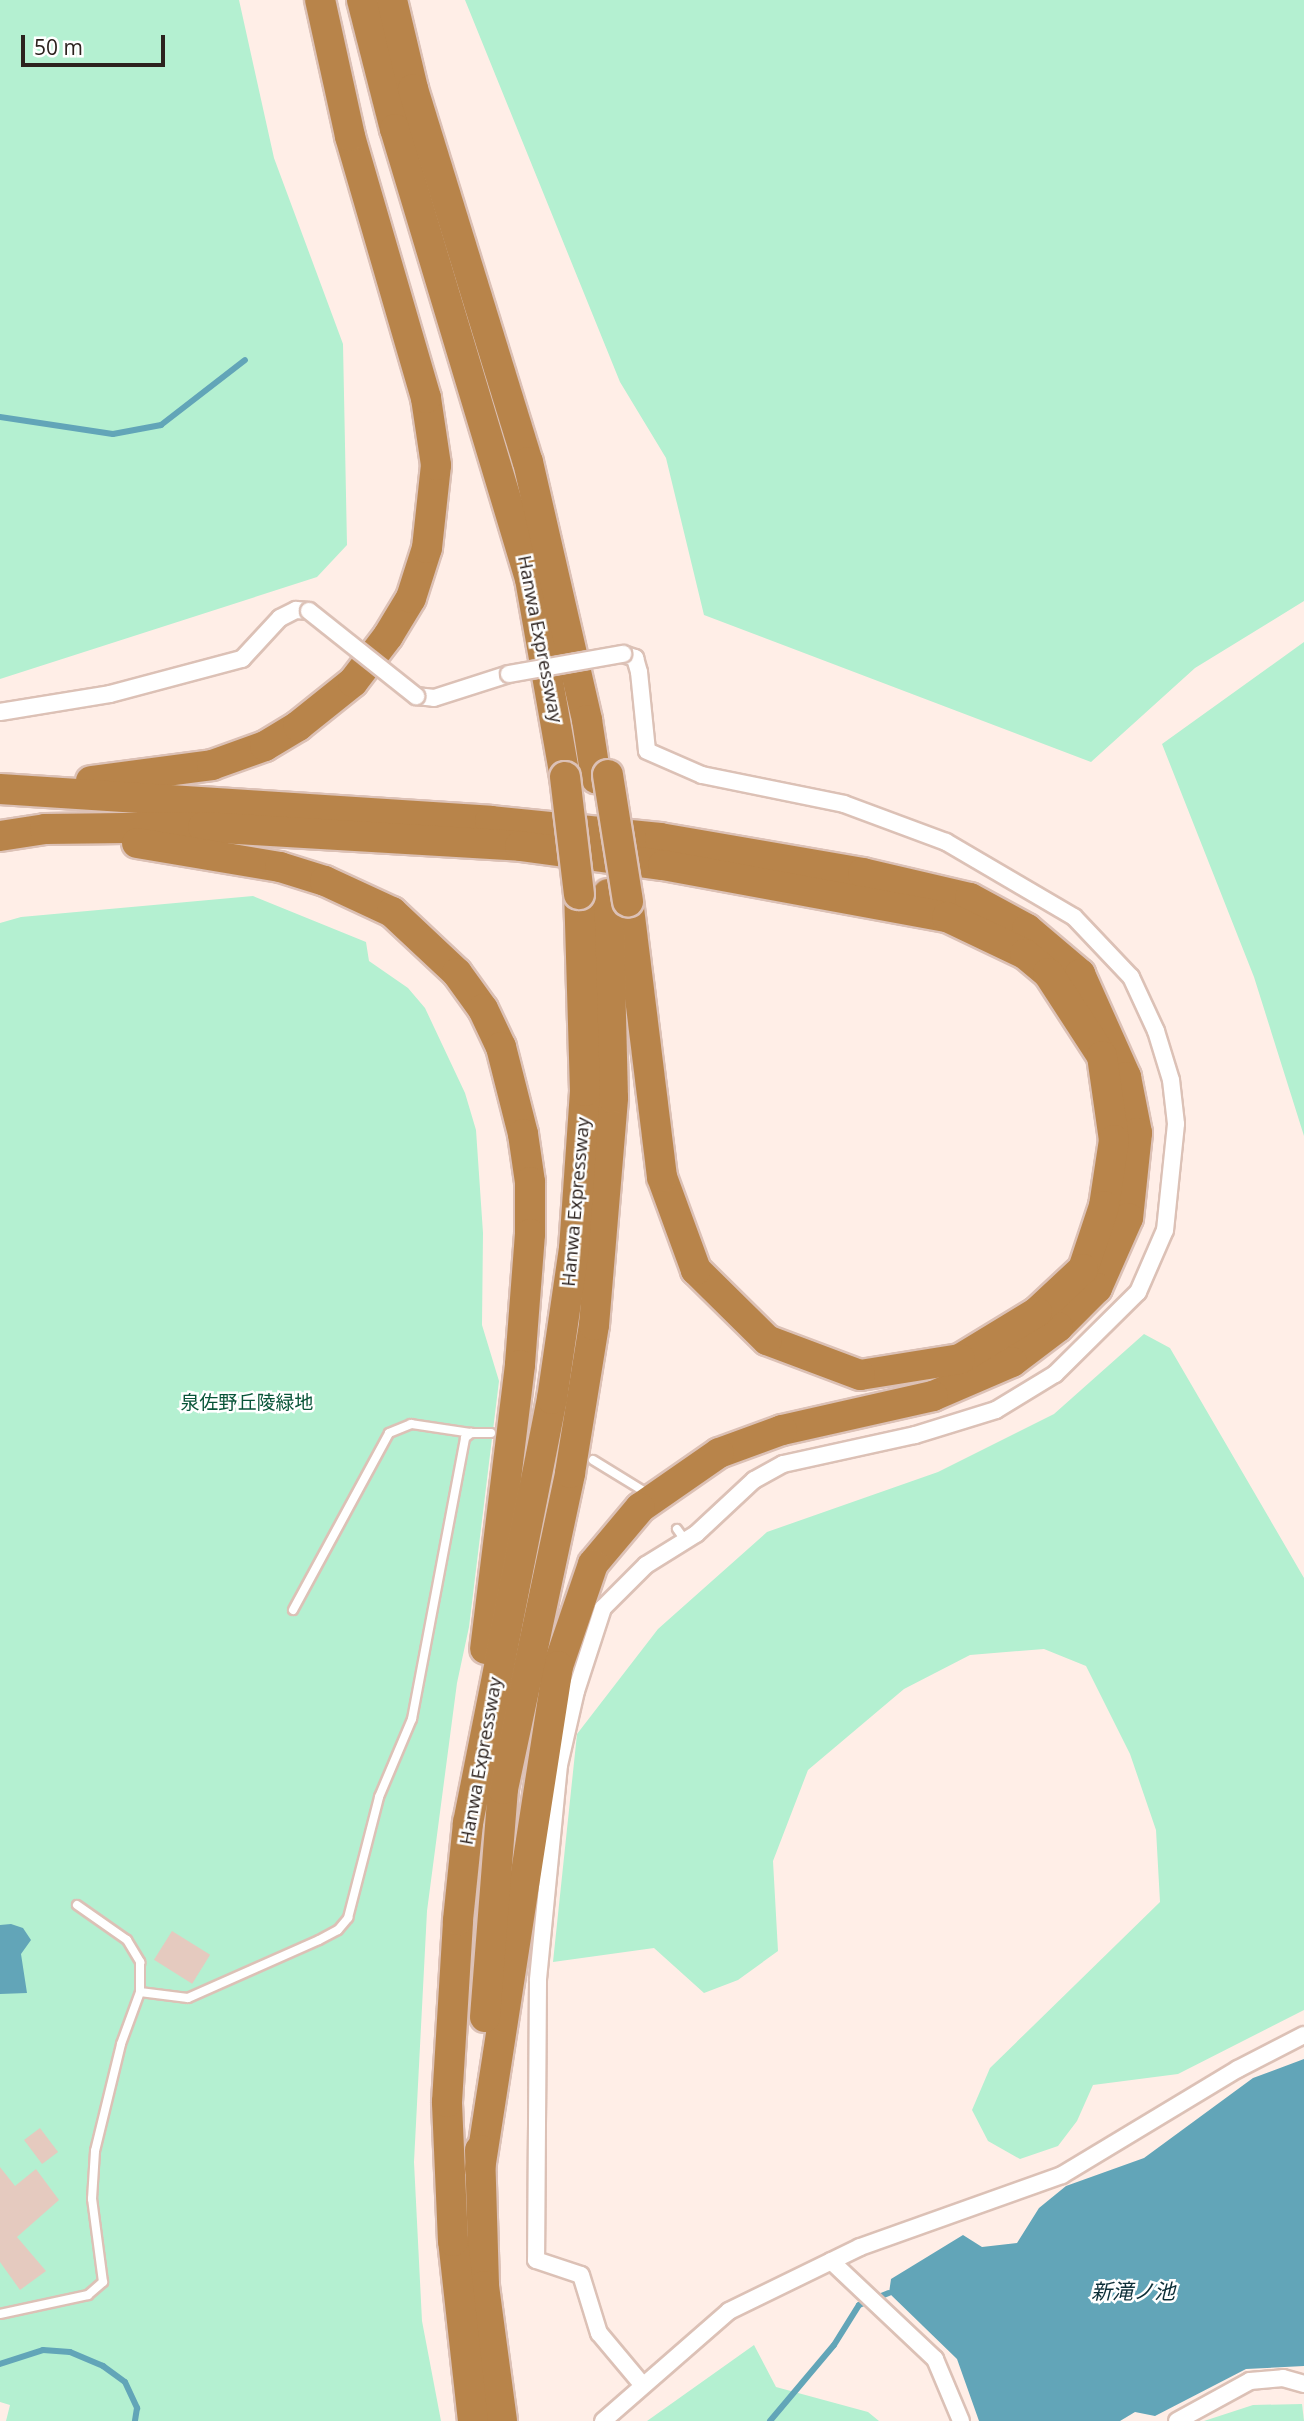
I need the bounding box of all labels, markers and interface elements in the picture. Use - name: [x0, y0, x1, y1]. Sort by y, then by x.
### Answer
- scale bar: [24, 21, 168, 65]
- text: 50 m: [34, 33, 83, 61]
- street label: Hanwa Expressway: [513, 553, 567, 725]
- street label: Hanwa Expressway: [557, 1116, 595, 1288]
- park label: 泉佐野丘陵緑地: [181, 1392, 313, 1414]
- street label: Hanwa Expressway: [455, 1675, 507, 1847]
- water label: 新滝ノ池: [1091, 2278, 1175, 2304]

